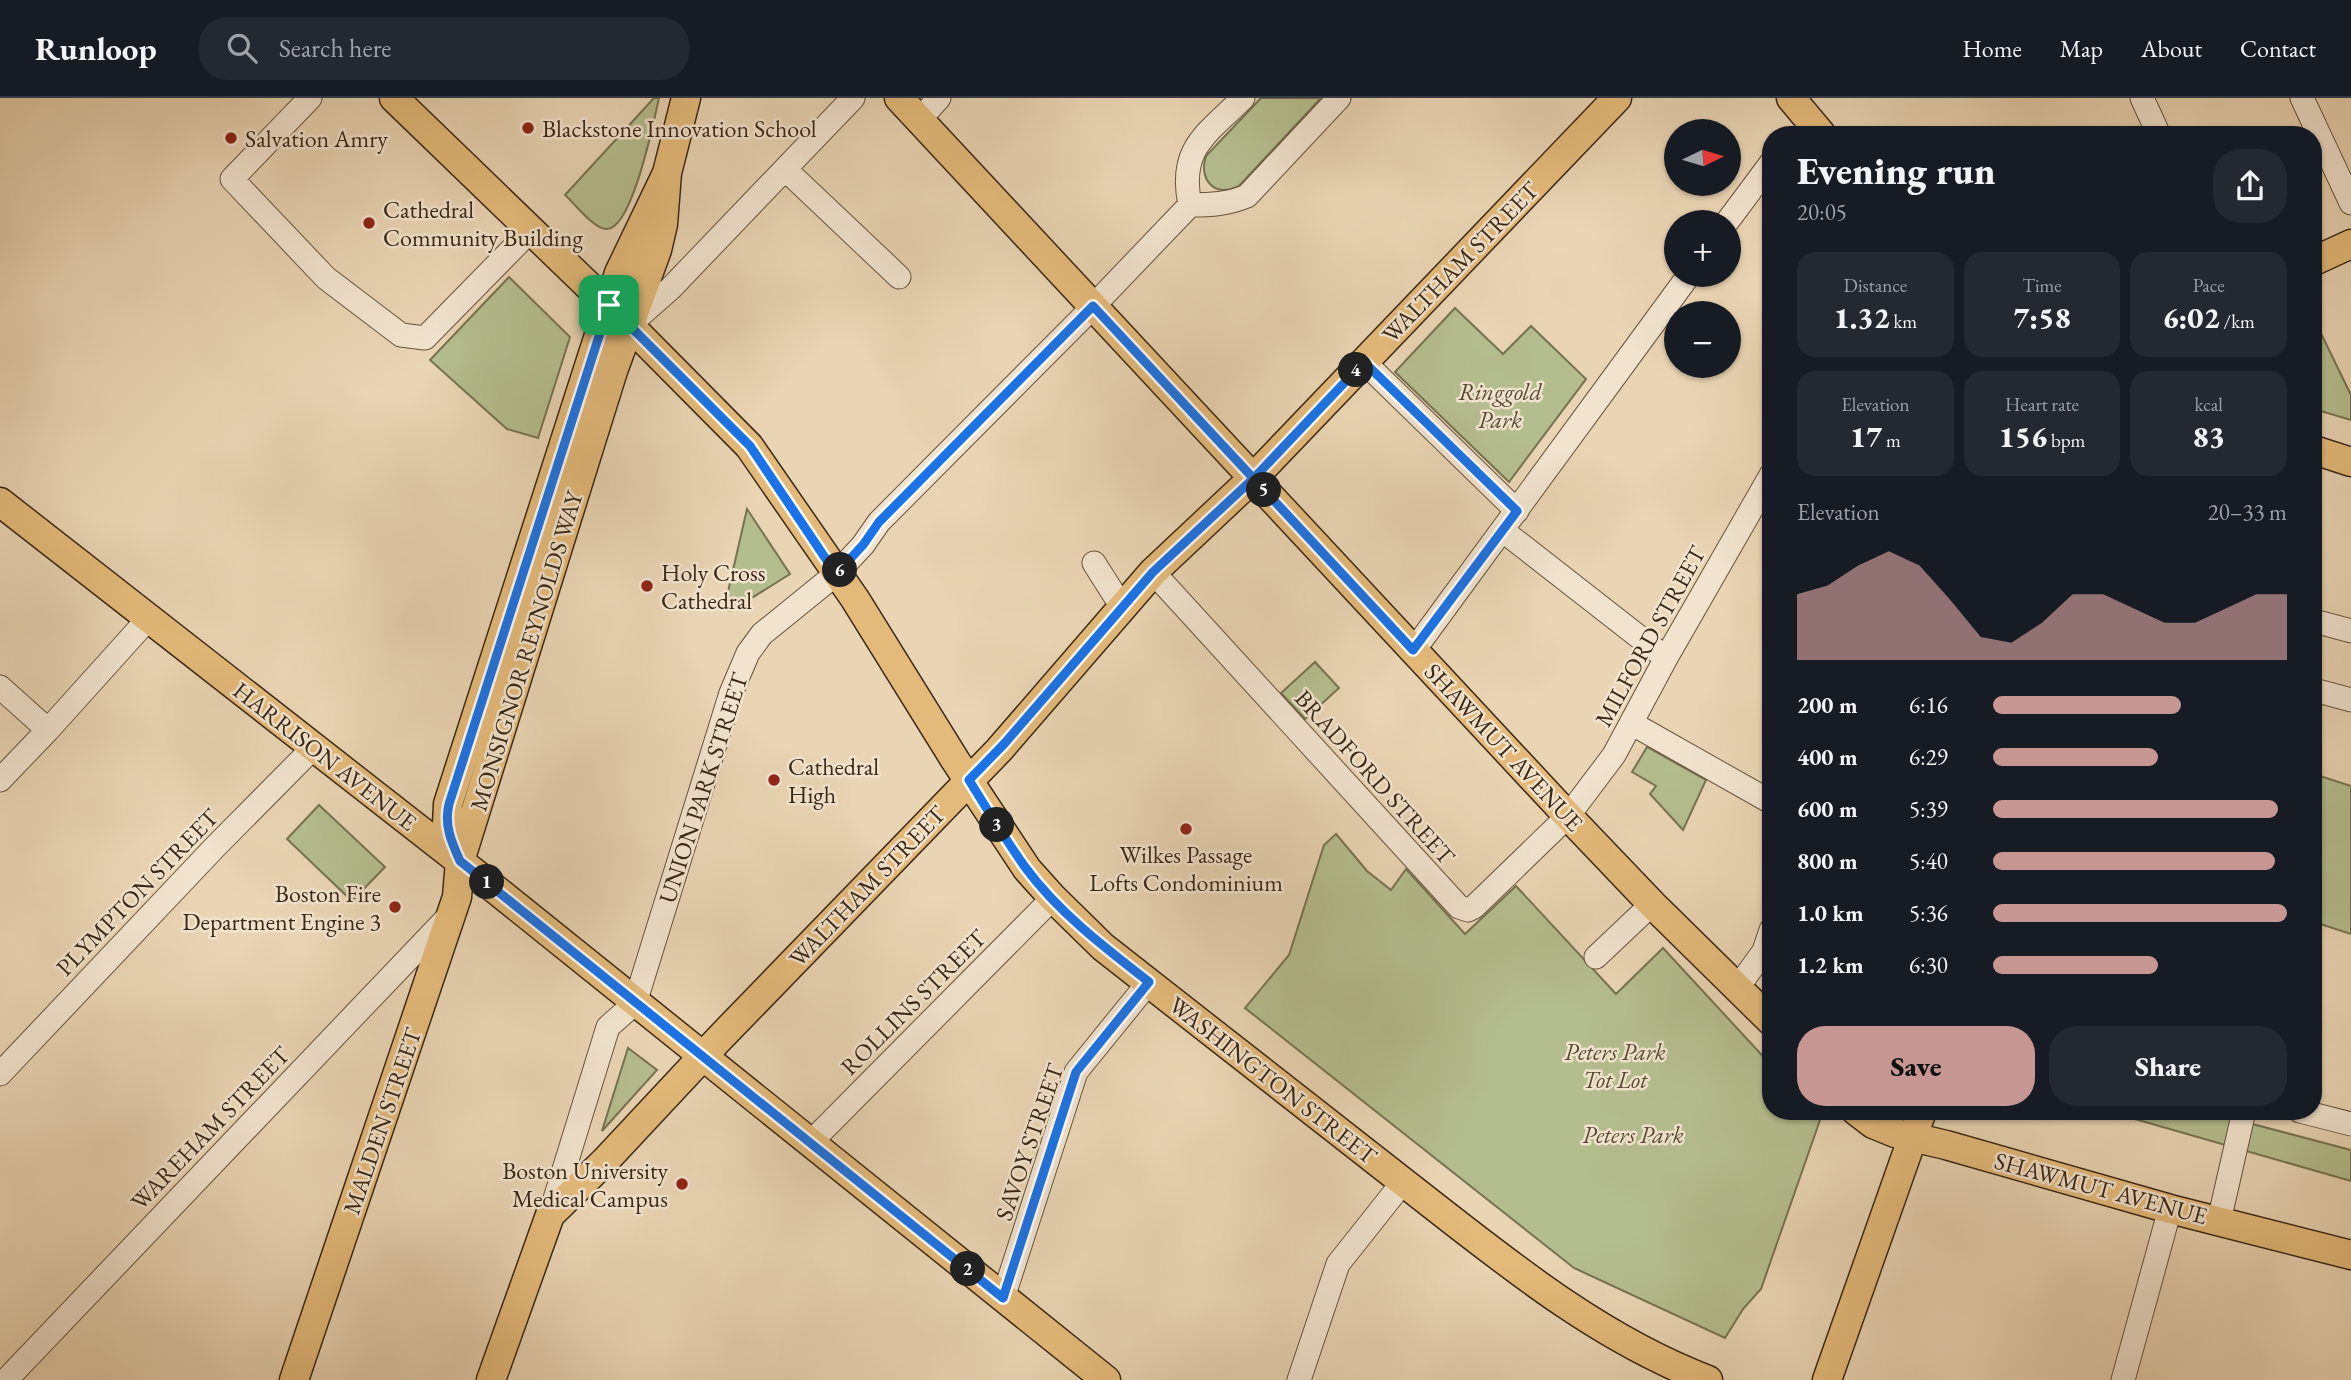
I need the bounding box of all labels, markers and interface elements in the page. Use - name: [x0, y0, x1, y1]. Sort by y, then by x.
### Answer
- search box: [199, 17, 689, 80]
- text: Runloop: [35, 27, 157, 70]
- icon: search: [223, 29, 261, 67]
- text: Search here: [279, 31, 391, 65]
- text: Home: [1962, 33, 2022, 64]
- text: Map: [2060, 33, 2103, 64]
- text: About: [2141, 33, 2202, 64]
- text: Contact: [2240, 33, 2316, 64]
- place label: Blackstone Innovation School: [542, 113, 817, 144]
- north arrow: [1664, 119, 1741, 196]
- map controls: [1664, 119, 1741, 378]
- marker: Blackstone Innovation School: [520, 120, 536, 136]
- place label: Salvation Amry: [245, 123, 388, 154]
- marker: Salvation Amry: [223, 130, 239, 146]
- text: Evening run: [1797, 146, 1995, 195]
- button: share: [2213, 149, 2287, 223]
- street label: WALTHAM STREET: [1375, 174, 1546, 349]
- place label: Cathedral Community Building: [383, 194, 583, 253]
- text: 20:05: [1797, 197, 1847, 227]
- button: +: [1664, 210, 1741, 287]
- marker: Cathedral Community Building: [361, 215, 377, 231]
- text: Distance: [1844, 273, 1907, 298]
- text: Time: [2022, 273, 2062, 298]
- text: Pace: [2193, 273, 2225, 298]
- pin: [579, 275, 639, 335]
- icon: arrive: [590, 286, 628, 324]
- text: 1.32: [1834, 298, 1890, 337]
- text: 7:58: [2013, 298, 2071, 337]
- text: 6:02: [2162, 298, 2220, 337]
- button: −: [1664, 301, 1741, 378]
- text: km: [1890, 309, 1917, 334]
- text: /km: [2220, 309, 2255, 334]
- pin: 4: [1338, 352, 1374, 388]
- text: 4: [1350, 357, 1361, 382]
- park label: Ringgold Park: [1458, 376, 1542, 435]
- text: Elevation: [1841, 392, 1910, 417]
- text: Heart rate: [2005, 392, 2079, 417]
- text: kcal: [2194, 392, 2223, 417]
- text: 17: [1850, 417, 1882, 456]
- text: 156: [1999, 417, 2047, 456]
- text: 83: [2192, 417, 2225, 456]
- text: m: [1882, 428, 1901, 453]
- text: bpm: [2047, 428, 2085, 453]
- pin: 5: [1246, 472, 1282, 508]
- text: 5: [1258, 477, 1269, 502]
- street label: MONSIGNOR REYNOLDS WAY: [463, 486, 590, 814]
- text: Elevation: [1797, 497, 1880, 527]
- text: 20–33 m: [2208, 497, 2287, 527]
- street label: MILFORD STREET: [1587, 539, 1713, 732]
- pin: 6: [822, 552, 858, 588]
- place label: Holy Cross Cathedral: [661, 557, 765, 616]
- text: 6: [834, 557, 845, 582]
- marker: Holy Cross Cathedral: [639, 578, 655, 594]
- street label: SHAWMUT AVENUE: [1418, 656, 1590, 838]
- street label: UNION PARK STREET: [651, 668, 755, 907]
- street label: HARRISON AVENUE: [227, 675, 423, 837]
- street label: BRADFORD STREET: [1288, 683, 1462, 872]
- text: 200 m: [1797, 690, 1858, 720]
- text: 6:16: [1909, 690, 1948, 720]
- text: 400 m: [1797, 742, 1858, 772]
- text: 6:29: [1909, 742, 1948, 772]
- place label: Cathedral High: [788, 751, 879, 810]
- marker: Cathedral High: [766, 772, 782, 788]
- text: 600 m: [1797, 794, 1858, 824]
- text: 5:39: [1909, 794, 1948, 824]
- street label: WALTHAM STREET: [782, 798, 953, 973]
- street label: PLYMPTON STREET: [49, 801, 226, 982]
- pin: 3: [979, 808, 1014, 842]
- text: 3: [991, 812, 1002, 837]
- marker: Wilkes Passage Lofts Condominium: [1178, 821, 1194, 837]
- place label: Wilkes Passage Lofts Condominium: [1089, 839, 1283, 898]
- text: 800 m: [1797, 846, 1858, 876]
- text: 5:40: [1909, 846, 1948, 876]
- pin: 1: [470, 864, 504, 900]
- text: 1: [481, 869, 492, 894]
- place label: Boston Fire Department Engine 3: [183, 878, 381, 937]
- text: 1.0 km: [1797, 898, 1864, 928]
- text: 5:36: [1909, 898, 1948, 928]
- marker: Boston Fire Department Engine 3: [387, 899, 403, 915]
- street label: ROLLINS STREET: [833, 922, 993, 1082]
- text: 1.2 km: [1797, 950, 1864, 980]
- text: 6:30: [1909, 950, 1948, 980]
- street label: WASHINGTON STREET: [1163, 989, 1384, 1172]
- street label: MALDEN STREET: [336, 1023, 429, 1218]
- button: Save: [1797, 1026, 2035, 1106]
- button: Share: [2049, 1026, 2287, 1106]
- park label: Peters Park Tot Lot: [1564, 1036, 1666, 1095]
- street label: WAREHAM STREET: [124, 1039, 297, 1216]
- street label: SAVOY STREET: [988, 1059, 1071, 1224]
- park label: Peters Park: [1582, 1119, 1684, 1150]
- street label: SHAWMUT AVENUE: [1991, 1145, 2211, 1231]
- place label: Boston University Medical Campus: [502, 1155, 668, 1214]
- marker: Boston University Medical Campus: [674, 1176, 690, 1192]
- pin: 2: [950, 1252, 986, 1286]
- text: 2: [962, 1256, 973, 1281]

